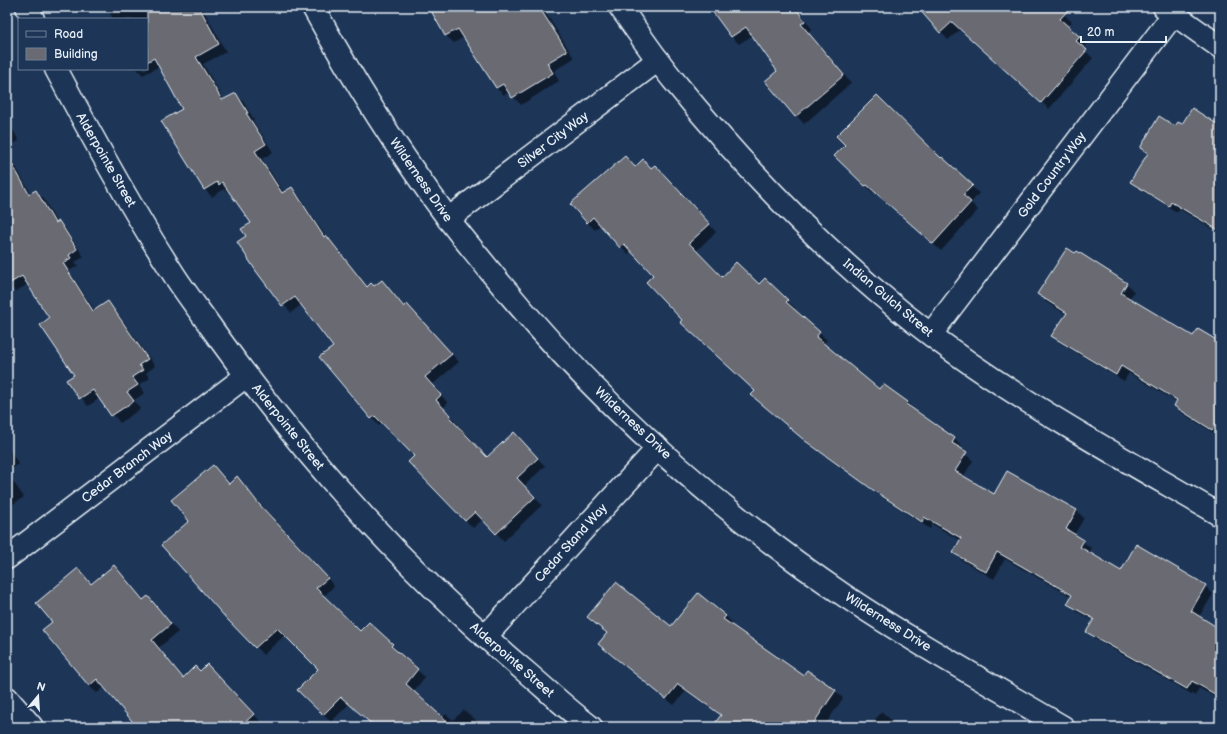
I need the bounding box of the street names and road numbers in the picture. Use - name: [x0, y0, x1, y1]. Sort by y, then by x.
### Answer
- street label: Silver City Way: [514, 108, 592, 172]
- street label: Alderpointe Street: [73, 110, 139, 210]
- street label: Gold Country Way: [1014, 129, 1090, 221]
- street label: Wilderness Drive: [386, 135, 456, 225]
- street label: Indian Gulch Street: [840, 256, 936, 340]
- street label: Alderpointe Street: [248, 381, 328, 473]
- street label: Wilderness Drive: [591, 383, 675, 463]
- street label: Cedar Branch Way: [78, 428, 176, 506]
- street label: Cedar Stand Way: [531, 500, 611, 586]
- street label: Wilderness Drive: [842, 589, 934, 655]
- street label: Alderpointe Street: [467, 619, 557, 701]

